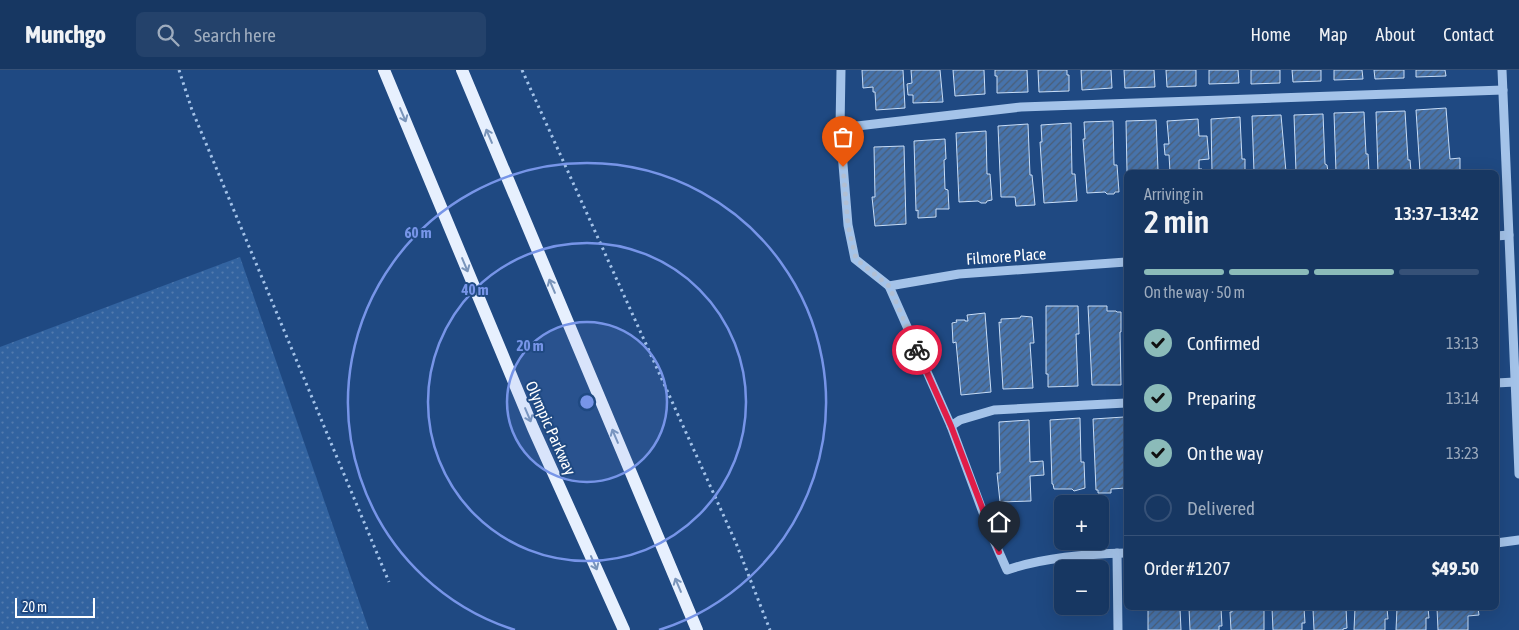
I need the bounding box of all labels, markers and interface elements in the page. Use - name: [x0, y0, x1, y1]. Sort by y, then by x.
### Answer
- search box: [136, 12, 486, 57]
- text: Munchgo: [25, 21, 106, 48]
- icon: search: [154, 21, 182, 49]
- text: Search here: [194, 24, 276, 46]
- text: Home: [1251, 24, 1291, 45]
- text: Map: [1319, 24, 1348, 45]
- text: About: [1376, 24, 1415, 45]
- text: Contact: [1443, 24, 1494, 45]
- one-way arrow: [399, 107, 408, 122]
- pin: [822, 116, 864, 167]
- icon: bag: [829, 123, 857, 151]
- one-way arrow: [484, 129, 493, 144]
- text: Arriving in: [1144, 185, 1204, 203]
- text: 13:37–13:42: [1394, 202, 1479, 224]
- text: 2 min: [1144, 203, 1209, 240]
- text: 60 m: [405, 224, 432, 241]
- street label: Filmore Place: [965, 244, 1047, 268]
- one-way arrow: [461, 257, 471, 272]
- one-way arrow: [546, 279, 556, 294]
- text: 40 m: [461, 281, 489, 298]
- text: On the way · 50 m: [1144, 283, 1245, 301]
- courier: [892, 325, 942, 375]
- icon: check: [1144, 329, 1172, 357]
- text: Confirmed: [1187, 332, 1260, 354]
- text: 13:13: [1446, 334, 1479, 352]
- icon: bike: [903, 336, 931, 364]
- text: 20 m: [517, 337, 544, 354]
- street label: Olympic Parkway: [521, 378, 580, 479]
- icon: check: [1144, 384, 1172, 412]
- text: Preparing: [1187, 387, 1256, 409]
- text: 13:14: [1446, 389, 1479, 407]
- centre of rings: [578, 393, 596, 411]
- one-way arrow: [523, 407, 533, 422]
- one-way arrow: [609, 429, 619, 444]
- icon: check: [1144, 439, 1172, 467]
- text: On the way: [1187, 442, 1264, 464]
- text: 13:23: [1446, 444, 1479, 462]
- map controls: [1054, 495, 1109, 615]
- button: +: [1054, 495, 1109, 550]
- text: Delivered: [1187, 497, 1255, 519]
- pin: [978, 501, 1020, 552]
- icon: home: [985, 508, 1013, 536]
- one-way arrow: [590, 555, 600, 570]
- text: Order #1207: [1144, 557, 1231, 579]
- text: $49.50: [1432, 557, 1479, 579]
- button: −: [1054, 560, 1109, 615]
- one-way arrow: [673, 578, 683, 593]
- scale bar: [15, 595, 95, 618]
- text: 20 m: [22, 599, 47, 615]

